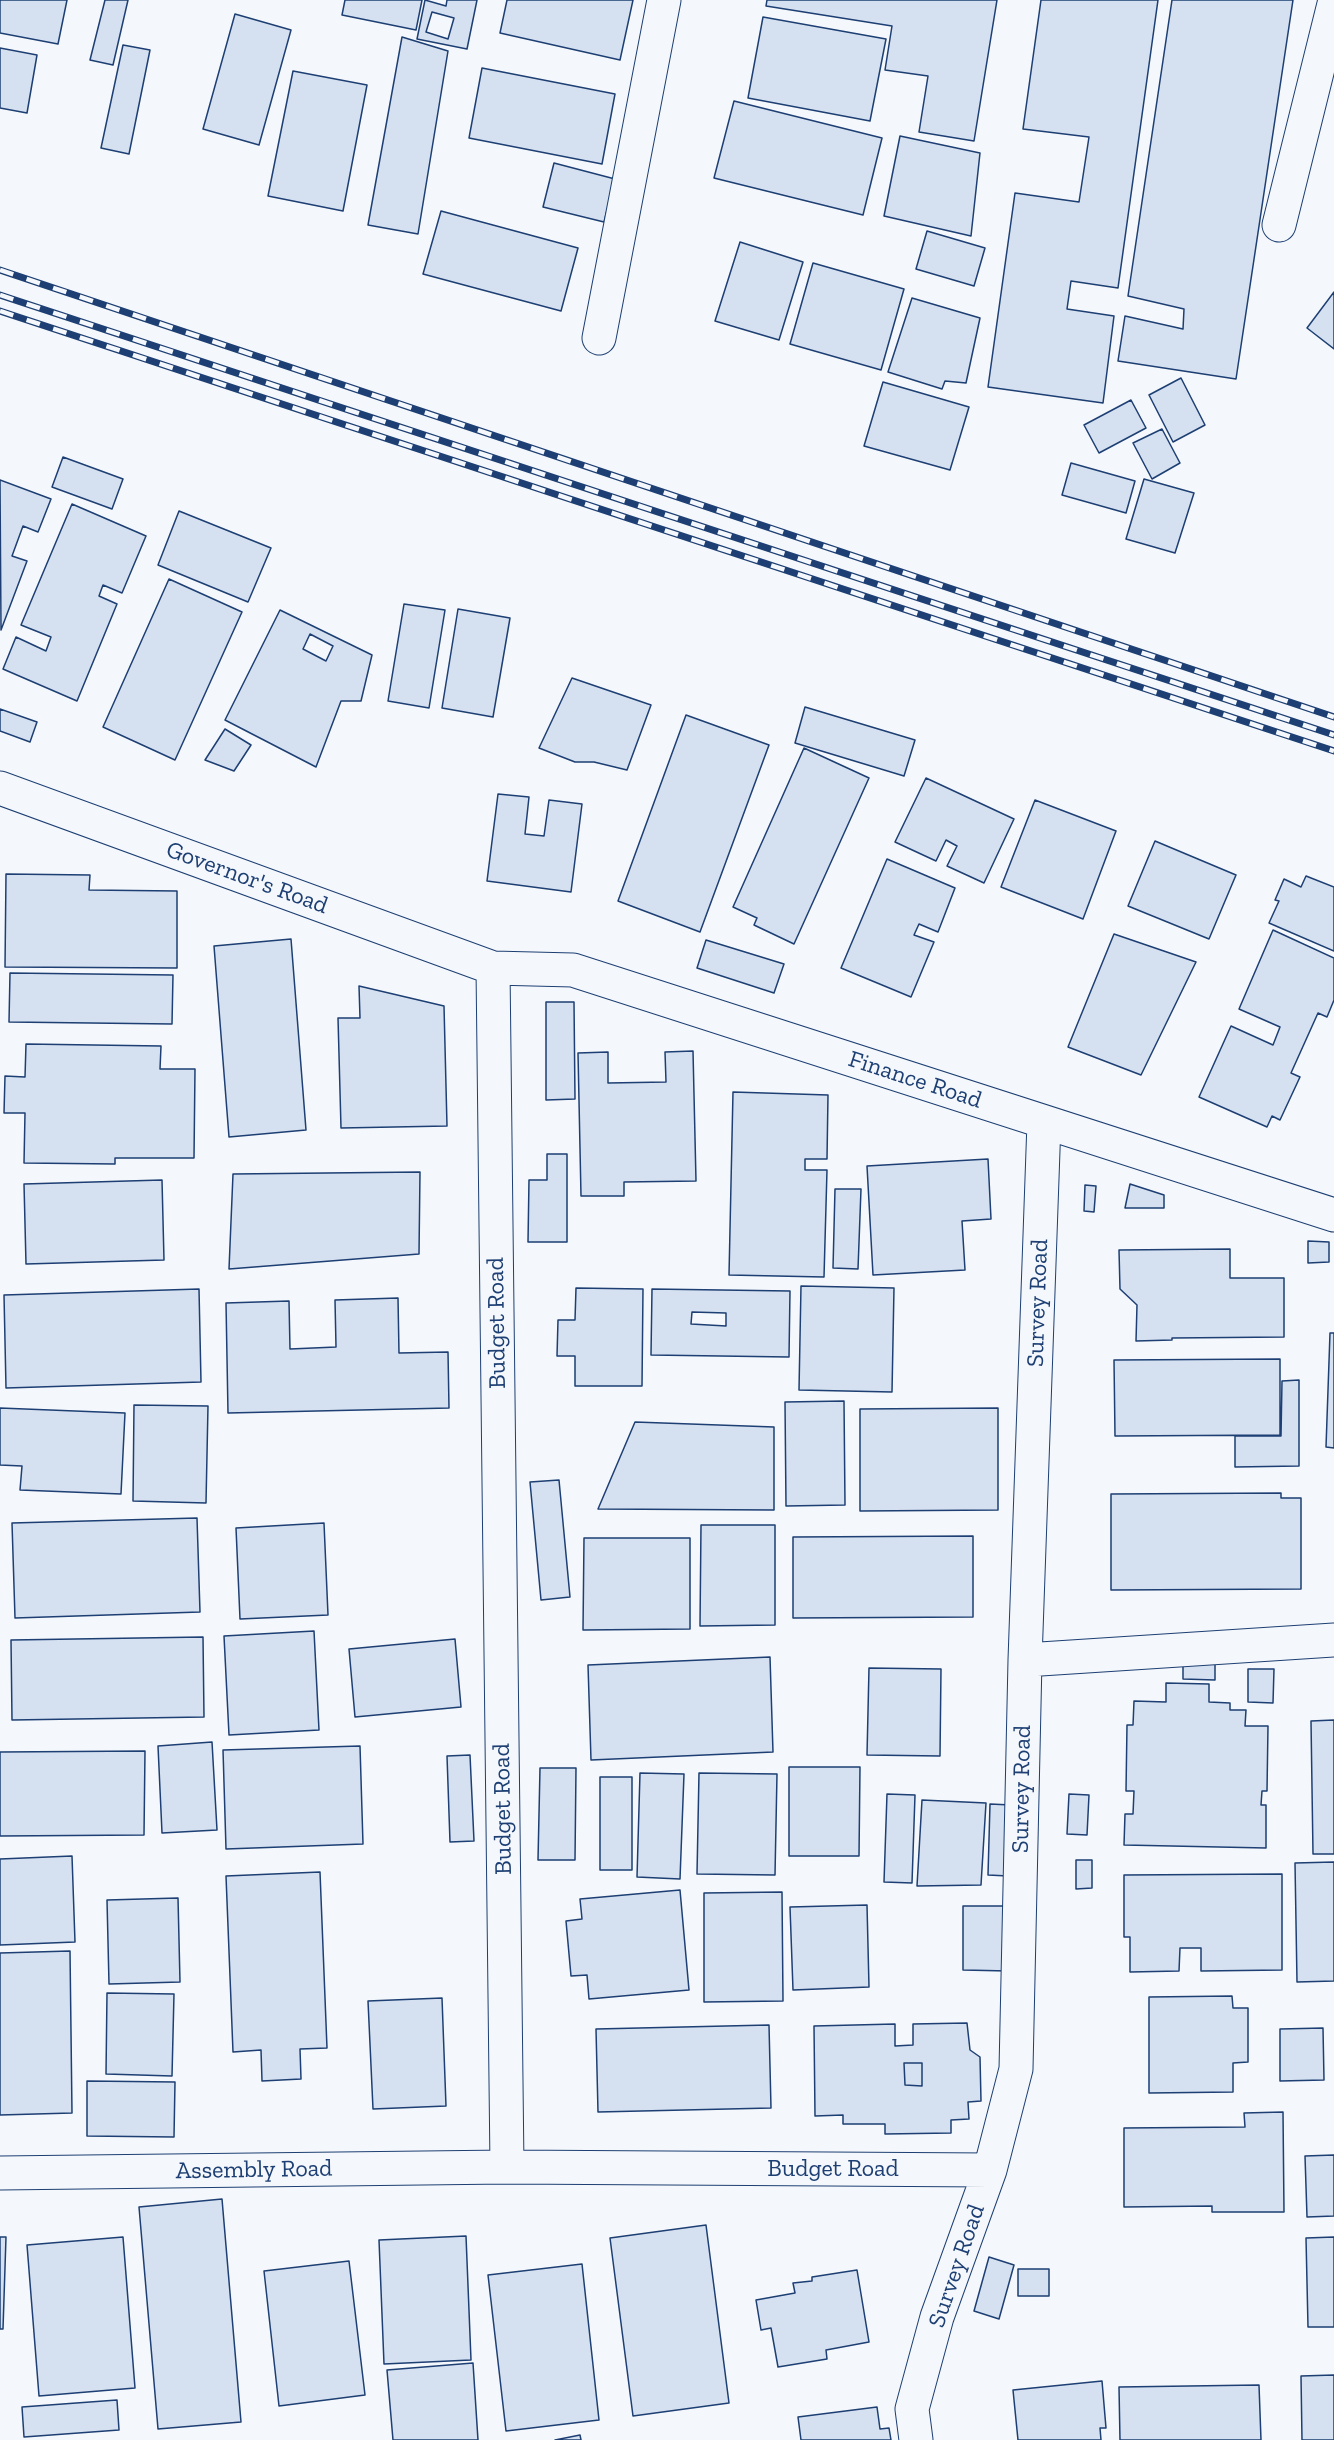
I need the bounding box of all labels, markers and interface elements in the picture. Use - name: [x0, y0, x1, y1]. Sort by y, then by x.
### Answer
- street label: Governor's Road: [162, 835, 332, 921]
- street label: Finance Road: [845, 1045, 985, 1115]
- street label: Survey Road: [1021, 1238, 1055, 1368]
- street label: Budget Road: [481, 1257, 513, 1389]
- street label: Survey Road: [1006, 1725, 1038, 1853]
- street label: Budget Road: [487, 1743, 519, 1875]
- street label: Assembly Road: [175, 2154, 333, 2186]
- street label: Budget Road: [767, 2155, 899, 2183]
- street label: Survey Road: [922, 2201, 992, 2331]

